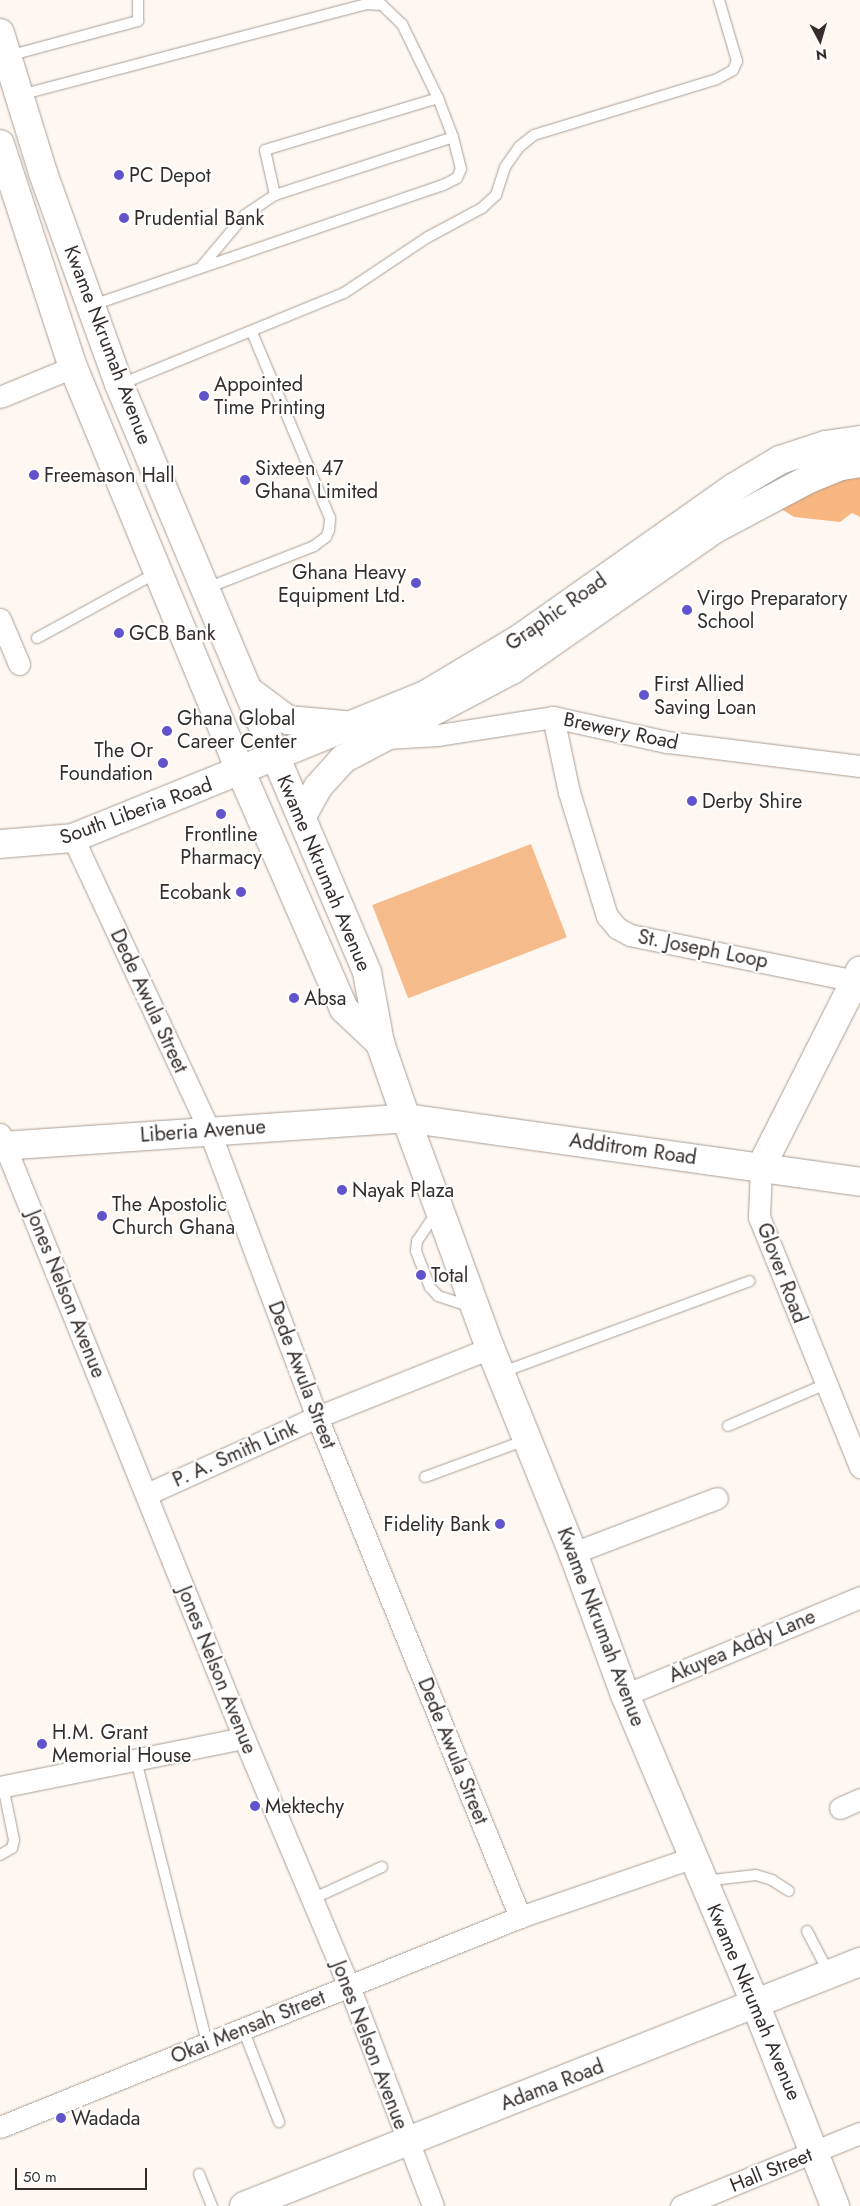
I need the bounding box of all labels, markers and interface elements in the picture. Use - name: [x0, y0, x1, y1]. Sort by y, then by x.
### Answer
- north arrow: [795, 15, 845, 65]
- text: N: [815, 44, 828, 65]
- place label: PC Depot: [129, 163, 211, 187]
- marker: PC Depot: [113, 169, 125, 181]
- place label: Prudential Bank: [134, 206, 264, 230]
- marker: Prudential Bank: [118, 212, 130, 224]
- street label: Kwame Nkrumah Avenue: [59, 242, 157, 448]
- place label: Appointed Time Printing: [214, 372, 325, 419]
- marker: Appointed Time Printing: [198, 390, 210, 402]
- place label: Sixteen 47 Ghana Limited: [255, 456, 378, 503]
- place label: Freemason Hall: [44, 463, 175, 487]
- marker: Freemason Hall: [28, 469, 40, 481]
- marker: Sixteen 47 Ghana Limited: [239, 474, 251, 486]
- place label: Ghana Heavy Equipment Ltd.: [278, 560, 406, 607]
- street label: Graphic Road: [501, 568, 611, 656]
- marker: Ghana Heavy Equipment Ltd.: [410, 577, 422, 589]
- place label: Virgo Preparatory School: [697, 586, 847, 633]
- marker: Virgo Preparatory School: [681, 604, 693, 616]
- place label: GCB Bank: [129, 621, 215, 645]
- marker: GCB Bank: [113, 627, 125, 639]
- place label: First Allied Saving Loan: [654, 672, 756, 719]
- marker: First Allied Saving Loan: [638, 689, 650, 701]
- place label: Ghana Global Career Center: [177, 707, 297, 754]
- street label: Brewery Road: [561, 707, 681, 755]
- marker: Ghana Global Career Center: [161, 725, 173, 737]
- place label: The Or Foundation: [59, 739, 153, 786]
- marker: The Or Foundation: [157, 757, 169, 769]
- street label: Kwame Nkrumah Avenue: [272, 771, 376, 975]
- street label: South Liberia Road: [57, 772, 215, 850]
- place label: Derby Shire: [702, 789, 802, 813]
- marker: Derby Shire: [686, 795, 698, 807]
- marker: Frontline Pharmacy: [215, 808, 227, 820]
- place label: Frontline Pharmacy: [180, 822, 262, 869]
- place label: Ecobank: [159, 880, 231, 904]
- marker: Ecobank: [235, 886, 247, 898]
- street label: Dede Awula Street: [105, 925, 193, 1077]
- street label: St. Joseph Loop: [636, 925, 770, 973]
- place label: Absa: [304, 986, 346, 1010]
- marker: Absa: [288, 992, 300, 1004]
- street label: Liberia Avenue: [139, 1115, 267, 1147]
- street label: Additrom Road: [568, 1128, 698, 1170]
- place label: Nayak Plaza: [352, 1178, 454, 1202]
- marker: Nayak Plaza: [336, 1184, 348, 1196]
- place label: The Apostolic Church Ghana: [112, 1192, 235, 1239]
- street label: Jones Nelson Avenue: [21, 1207, 111, 1381]
- marker: The Apostolic Church Ghana: [96, 1210, 108, 1222]
- street label: Glover Road: [752, 1219, 812, 1327]
- place label: Total: [431, 1263, 468, 1287]
- marker: Total: [415, 1269, 427, 1281]
- street label: Dede Awula Street: [263, 1298, 341, 1452]
- street label: P. A. Smith Link: [169, 1416, 301, 1492]
- place label: Fidelity Bank: [384, 1512, 490, 1536]
- marker: Fidelity Bank: [494, 1518, 506, 1530]
- street label: Kwame Nkrumah Avenue: [552, 1524, 650, 1730]
- street label: Jones Nelson Avenue: [172, 1583, 262, 1757]
- street label: Akuyea Addy Lane: [665, 1604, 819, 1688]
- street label: Dede Awula Street: [413, 1674, 493, 1828]
- place label: H.M. Grant Memorial House: [52, 1720, 191, 1767]
- marker: H.M. Grant Memorial House: [36, 1738, 48, 1750]
- place label: Mektechy: [265, 1794, 344, 1818]
- marker: Mektechy: [249, 1800, 261, 1812]
- street label: Kwame Nkrumah Avenue: [702, 1900, 806, 2104]
- street label: Jones Nelson Avenue: [327, 1957, 413, 2133]
- street label: Okai Mensah Street: [167, 1985, 329, 2069]
- street label: Adama Road: [497, 2054, 607, 2116]
- place label: Wadada: [71, 2106, 140, 2130]
- marker: Wadada: [55, 2112, 67, 2124]
- street label: Hall Street: [726, 2143, 816, 2197]
- scale bar: [18, 2158, 150, 2190]
- text: 50 m: [23, 2166, 57, 2188]

